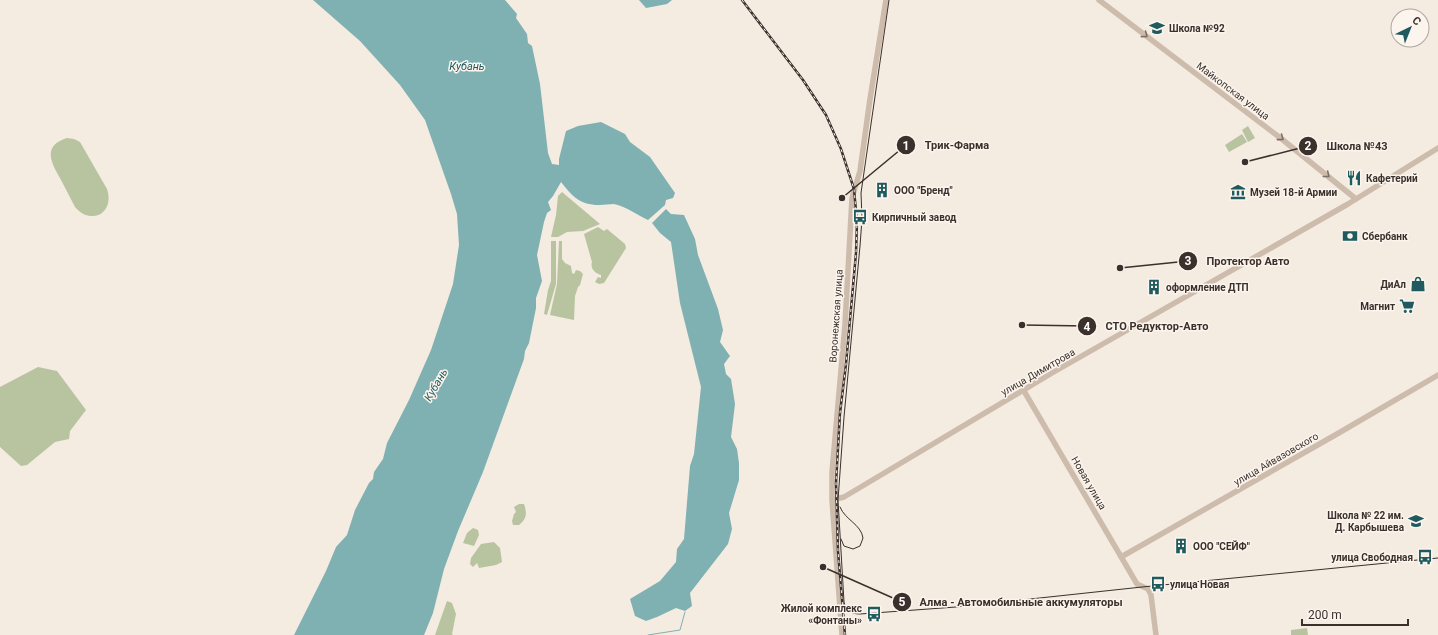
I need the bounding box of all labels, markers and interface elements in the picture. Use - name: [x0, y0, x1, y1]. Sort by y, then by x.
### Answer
- north arrow: [1390, 8, 1430, 48]
- text: С: [1409, 14, 1424, 28]
- school or university icon: Школа №92: [1148, 19, 1166, 37]
- place label: Школа №92: [1169, 23, 1225, 34]
- one-way arrow: [1140, 31, 1147, 38]
- water label: Кубань: [449, 60, 485, 73]
- street label: Майкопская улица: [1194, 60, 1272, 122]
- one-way arrow: [1276, 133, 1283, 140]
- callout: Трик-Фарма: [896, 134, 997, 157]
- callout: Школа №43: [1298, 135, 1396, 158]
- text: 1: [903, 139, 909, 153]
- text: Трик-Фарма: [925, 139, 989, 152]
- text: 2: [1305, 139, 1312, 153]
- text: Школа №43: [1326, 140, 1388, 153]
- restaurant icon: Кафетерий: [1345, 169, 1363, 187]
- one-way arrow: [1322, 171, 1330, 178]
- place label: Кафетерий: [1366, 173, 1418, 184]
- building icon: ООО "Бренд": [873, 181, 891, 199]
- museum icon: Музей 18-й Армии: [1229, 183, 1247, 201]
- place label: ООО "Бренд": [894, 185, 953, 196]
- place label: Музей 18-й Армии: [1250, 187, 1337, 198]
- bus stop icon: Кирпичный завод: [851, 208, 869, 226]
- place label: Кирпичный завод: [872, 212, 957, 223]
- bank icon: Сбербанк: [1341, 227, 1359, 245]
- place label: Сбербанк: [1362, 231, 1408, 242]
- callout: Протектор Авто: [1178, 249, 1297, 272]
- text: 3: [1185, 254, 1192, 268]
- text: Протектор Авто: [1206, 255, 1290, 268]
- street label: Воронежская улица: [827, 269, 845, 363]
- shop icon: ДиАл: [1409, 275, 1427, 293]
- building icon: оформление ДТП: [1145, 278, 1163, 296]
- place label: ДиАл: [1380, 279, 1406, 290]
- place label: оформление ДТП: [1166, 282, 1249, 293]
- supermarket icon: Магнит: [1398, 297, 1416, 315]
- place label: Магнит: [1360, 301, 1395, 312]
- callout: СТО Редуктор-Авто: [1077, 315, 1216, 338]
- text: 4: [1084, 320, 1091, 334]
- text: СТО Редуктор-Авто: [1106, 320, 1209, 333]
- street label: улица Димитрова: [999, 346, 1077, 398]
- water label: Кубань: [422, 366, 451, 404]
- street label: улица Айвазовского: [1232, 430, 1321, 488]
- street label: Новая улица: [1069, 455, 1109, 511]
- place label: Школа № 22 им. Д. Карбышева: [1327, 510, 1405, 533]
- school or university icon: Школа № 22 им. Д. Карбышева: [1407, 512, 1425, 530]
- building icon: ООО "СЕЙФ": [1172, 537, 1190, 555]
- place label: ООО "СЕЙФ": [1193, 540, 1250, 552]
- bus stop icon: улица Свободная: [1416, 548, 1434, 566]
- place label: улица Свободная: [1331, 552, 1413, 563]
- bus stop icon: улица Новая: [1149, 575, 1167, 593]
- place label: улица Новая: [1170, 579, 1229, 590]
- callout: Алма - Автомобильные аккумуляторы: [892, 591, 1131, 614]
- text: 5: [899, 595, 906, 609]
- text: Алма - Автомобильные аккумуляторы: [919, 596, 1123, 609]
- scale bar: [1302, 601, 1408, 627]
- place label: Жилой комплекс «Фонтаны»: [781, 603, 862, 626]
- bus stop icon: Жилой комплекс «Фонтаны»: [865, 605, 883, 623]
- text: 200 m: [1308, 608, 1342, 622]

